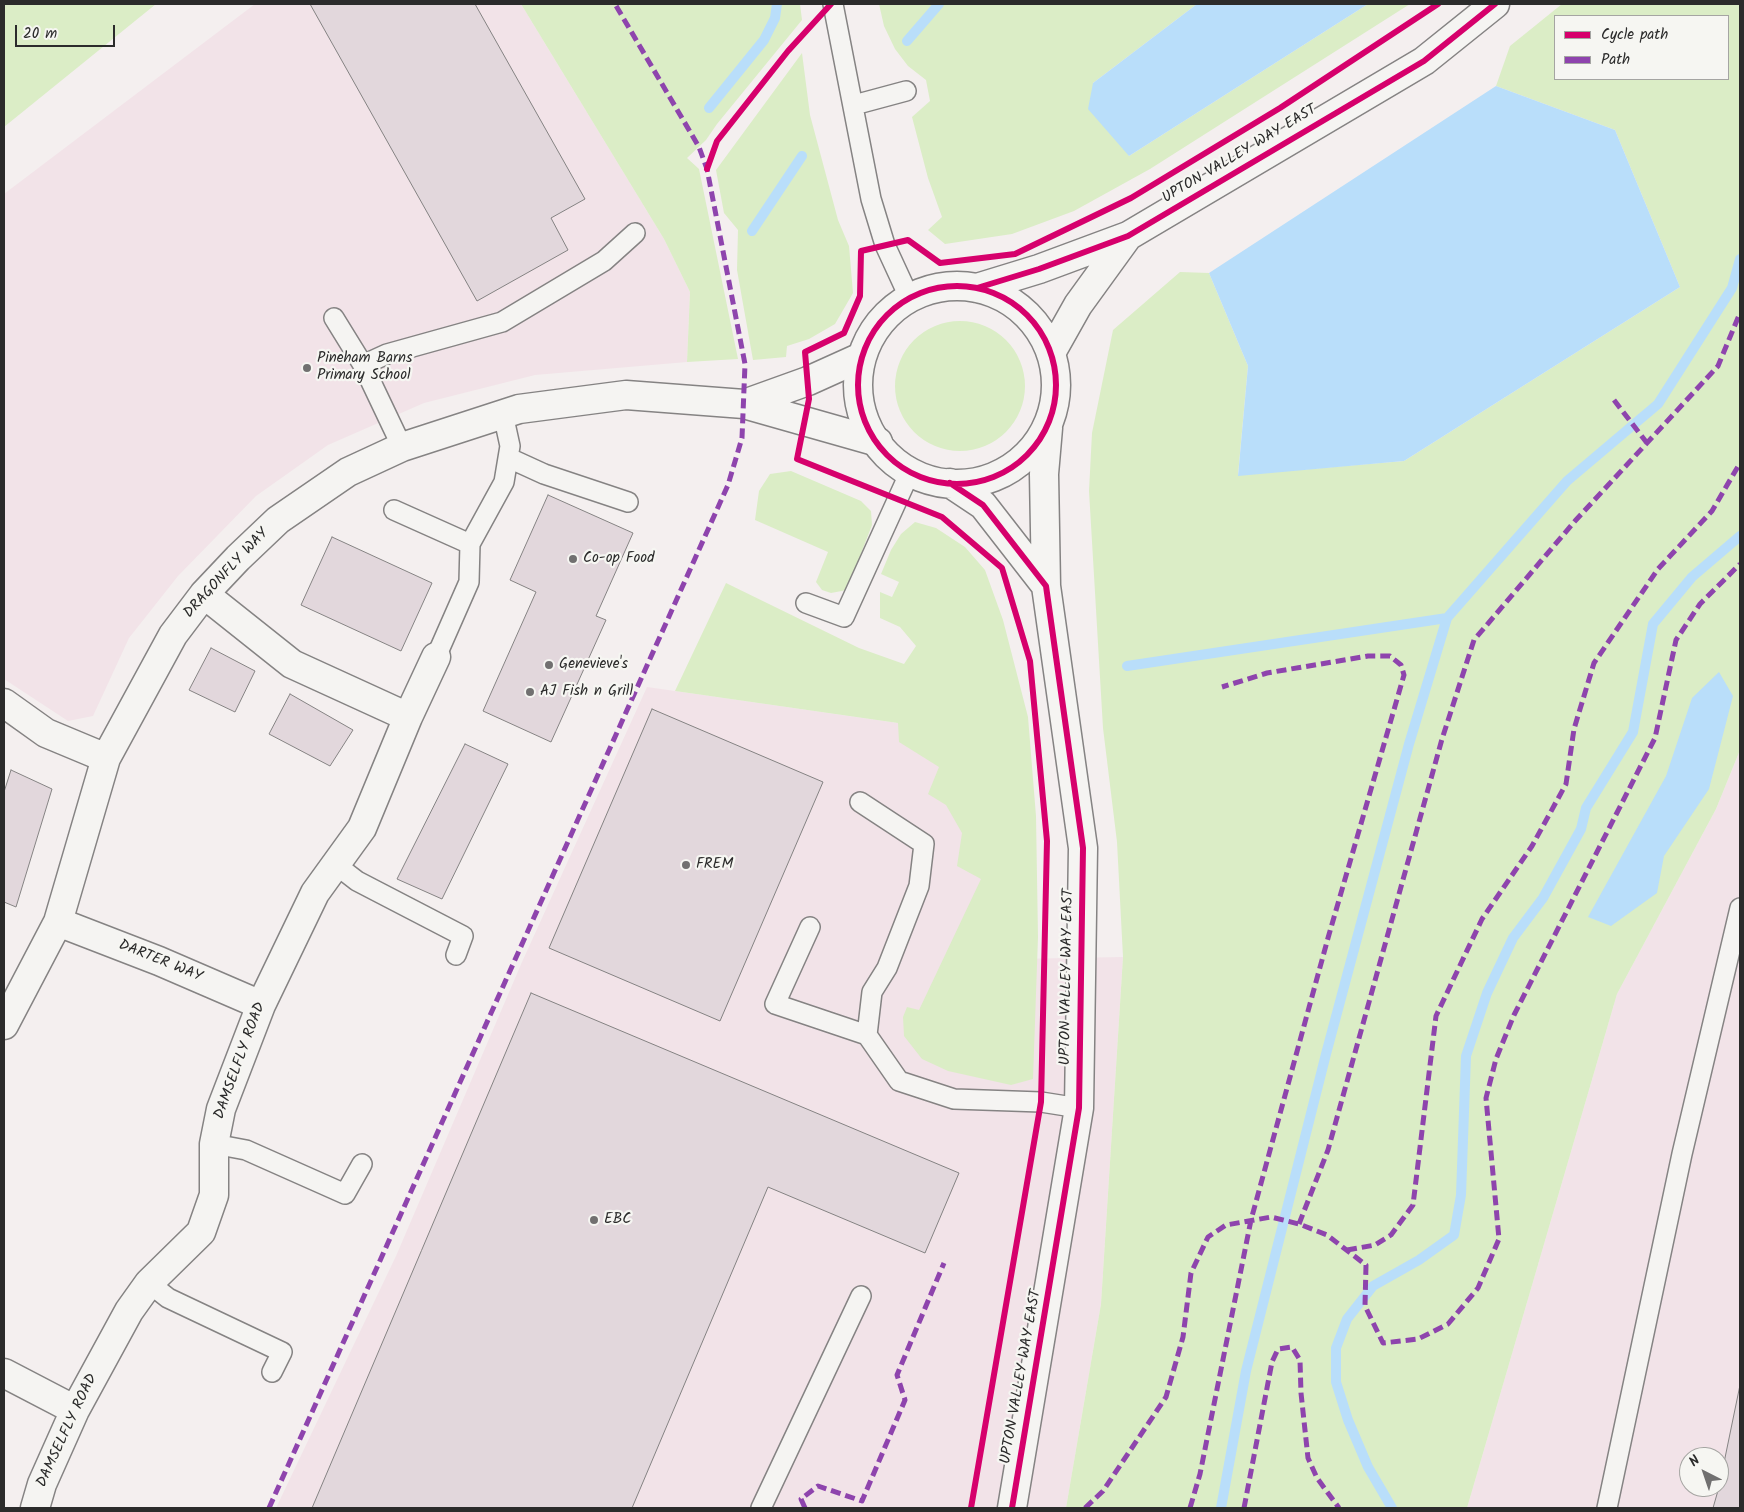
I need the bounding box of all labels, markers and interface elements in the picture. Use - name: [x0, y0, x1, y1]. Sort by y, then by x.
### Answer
- scale bar: [18, 15, 118, 47]
- legend: [1554, 15, 1729, 80]
- text: 20 m: [23, 22, 57, 46]
- text: Cycle path: [1601, 23, 1668, 47]
- text: Path: [1601, 48, 1630, 72]
- street label: UPTON VALLEY WAY EAST: [1160, 102, 1320, 208]
- place label: Pineham Barns Primary School: [317, 350, 412, 385]
- marker: Pineham Barns Primary School: [301, 362, 313, 374]
- street label: DRAGONFLY WAY: [181, 525, 273, 623]
- place label: Co-op Food: [583, 550, 655, 568]
- marker: Co-op Food: [567, 553, 579, 565]
- place label: Genevieve's: [559, 656, 628, 674]
- marker: Genevieve's: [543, 659, 555, 671]
- place label: AJ Fish n Grill: [540, 683, 633, 701]
- marker: AJ Fish n Grill: [524, 686, 536, 698]
- place label: FREM: [696, 856, 733, 874]
- marker: FREM: [680, 859, 692, 871]
- street label: UPTON VALLEY WAY EAST: [1057, 888, 1079, 1066]
- street label: DARTER WAY: [116, 937, 204, 987]
- street label: DAMSELFLY ROAD: [212, 1000, 270, 1122]
- place label: EBC: [604, 1211, 631, 1229]
- marker: EBC: [588, 1214, 600, 1226]
- street label: UPTON VALLEY WAY EAST: [998, 1288, 1046, 1466]
- street label: DAMSELFLY ROAD: [34, 1371, 102, 1491]
- north arrow: [1679, 1447, 1729, 1497]
- text: N: [1684, 1450, 1705, 1473]

